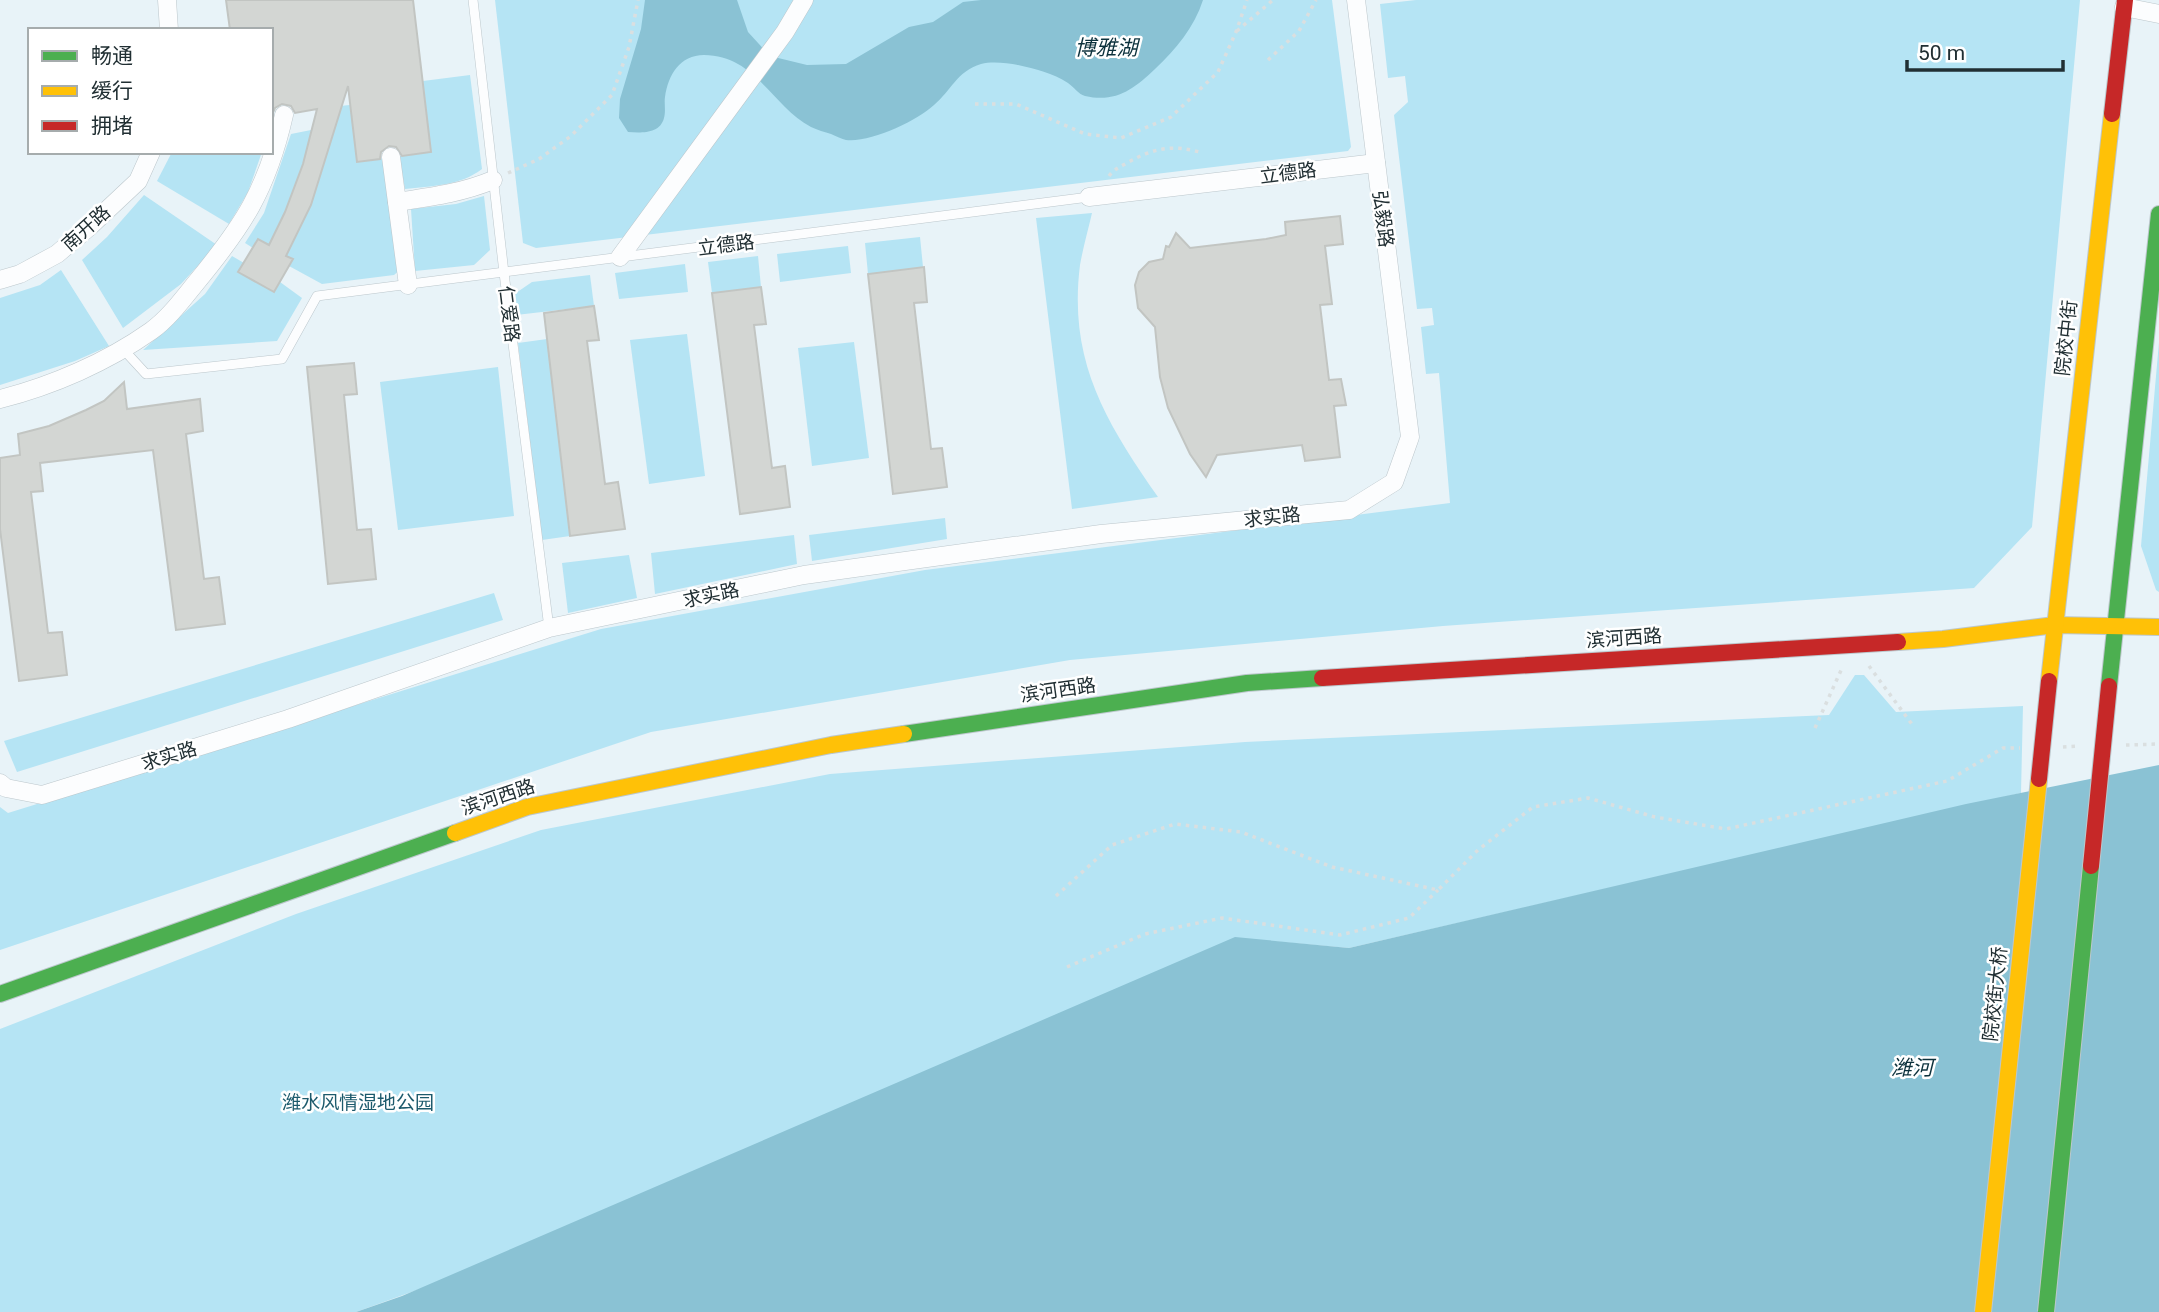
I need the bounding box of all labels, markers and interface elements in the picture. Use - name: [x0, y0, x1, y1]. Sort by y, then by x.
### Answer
- legend: [28, 28, 273, 154]
- scale bar: [1907, 28, 2063, 72]
- water label: 博雅湖: [1075, 36, 1140, 60]
- text: 50 m: [1918, 41, 1965, 65]
- text: 畅通: [91, 44, 133, 68]
- text: 缓行: [91, 79, 133, 103]
- text: 拥堵: [91, 114, 133, 138]
- street label: 立德路: [1258, 158, 1318, 188]
- street label: 弘毅路: [1368, 189, 1398, 249]
- street label: 南开路: [57, 200, 115, 256]
- street label: 立德路: [696, 230, 756, 260]
- street label: 仁爱路: [494, 284, 524, 344]
- street label: 院校中街: [2051, 299, 2081, 377]
- street label: 求实路: [1242, 503, 1302, 531]
- street label: 求实路: [681, 578, 741, 612]
- street label: 滨河西路: [1585, 624, 1663, 652]
- street label: 滨河西路: [1019, 673, 1097, 707]
- street label: 求实路: [138, 737, 200, 775]
- street label: 滨河西路: [458, 774, 538, 820]
- street label: 院校街大桥: [1979, 946, 2011, 1042]
- water label: 潍河: [1891, 1056, 1937, 1080]
- park label: 潍水风情湿地公园: [282, 1091, 434, 1114]

